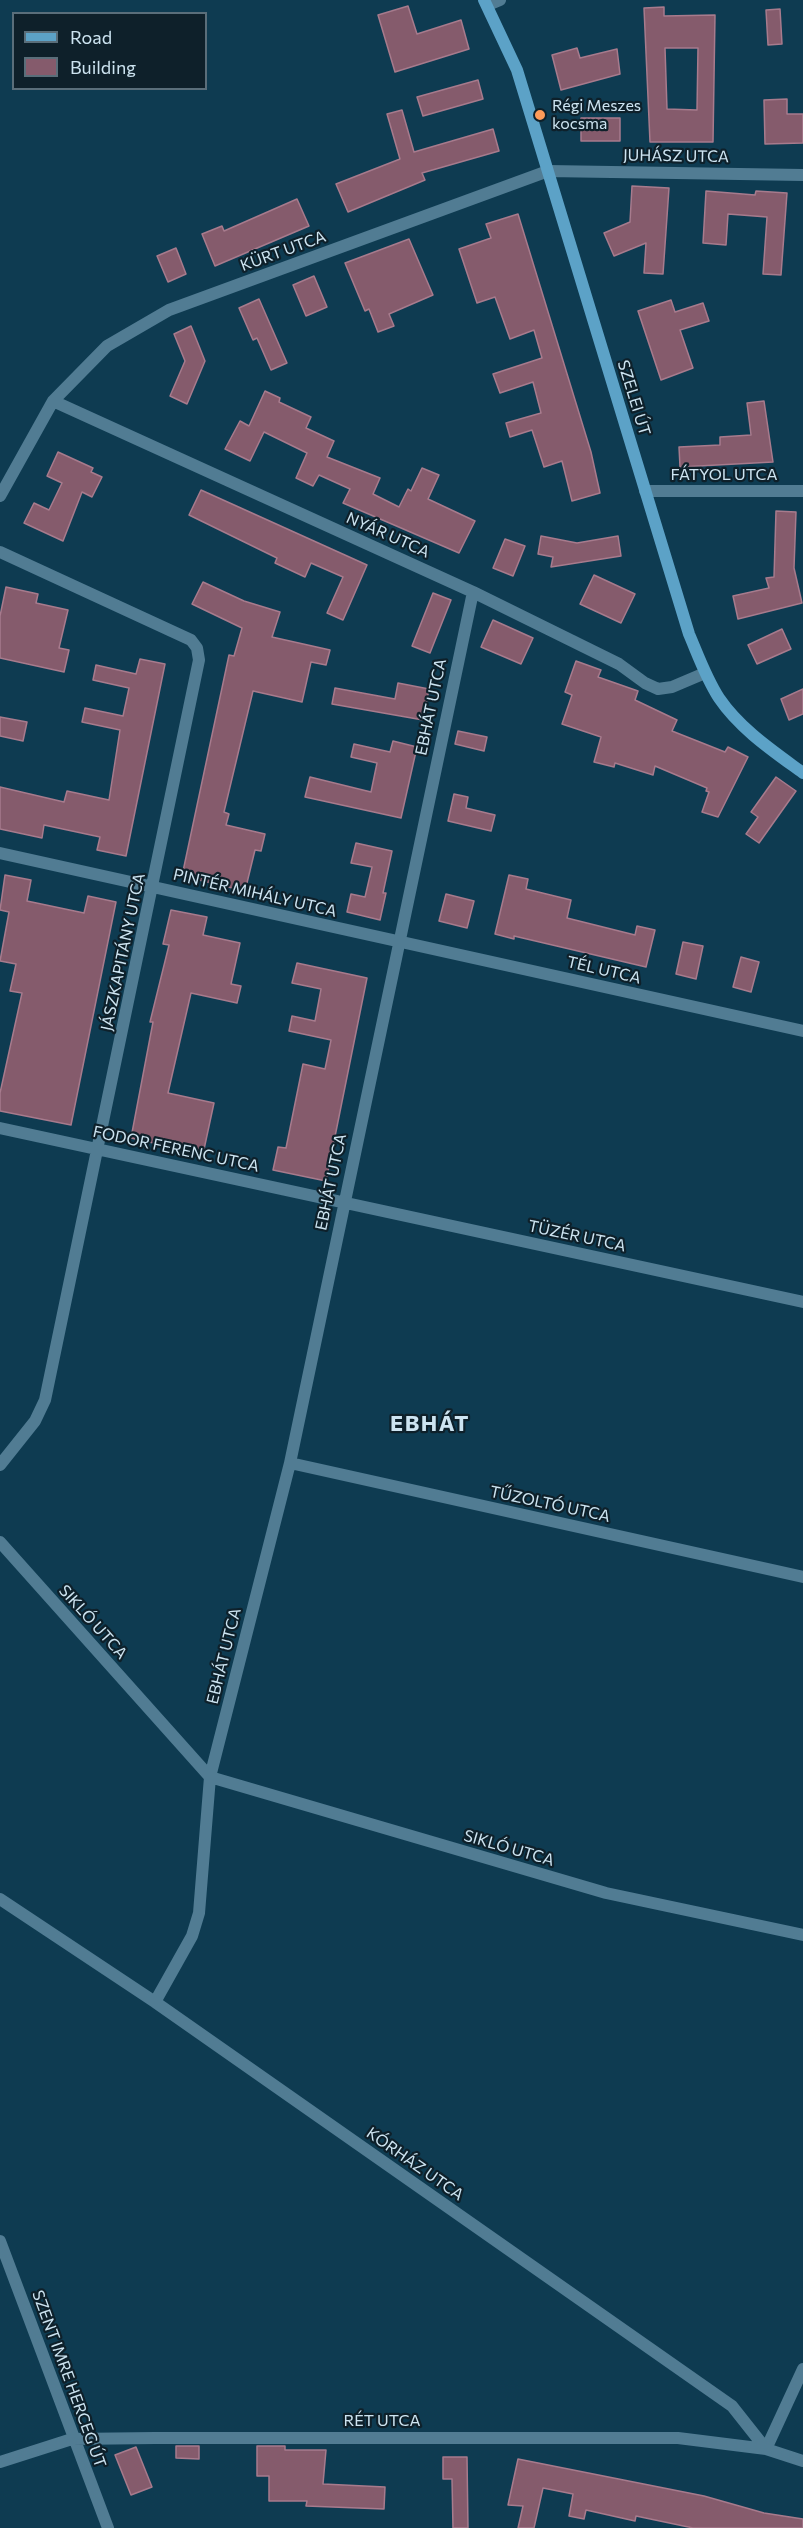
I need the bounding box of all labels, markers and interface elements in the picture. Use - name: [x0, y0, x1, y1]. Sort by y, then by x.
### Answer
- legend: [12, 12, 207, 90]
- text: Road: [70, 26, 112, 48]
- text: Building: [70, 56, 136, 78]
- place label: Régi Meszes kocsma: [552, 96, 641, 134]
- marker: Régi Meszes kocsma: [533, 108, 547, 122]
- street label: JUHÁSZ UTCA: [623, 145, 729, 167]
- street label: KÜRT UTCA: [238, 227, 328, 275]
- street label: SZELEI ÚT: [613, 358, 655, 438]
- street label: FÁTYOL UTCA: [671, 465, 777, 485]
- street label: NYÁR UTCA: [343, 508, 433, 562]
- street label: EBHÁT UTCA: [411, 657, 451, 757]
- street label: PINTÉR MIHÁLY UTCA: [171, 865, 339, 921]
- street label: JÁSZKAPITÁNY UTCA: [97, 871, 149, 1033]
- street label: TÉL UTCA: [565, 952, 643, 988]
- street label: FODOR FERENC UTCA: [91, 1122, 261, 1176]
- street label: EBHÁT UTCA: [311, 1132, 351, 1232]
- street label: TÜZÉR UTCA: [526, 1216, 628, 1256]
- district label: EBHÁT: [390, 1411, 470, 1437]
- street label: TŰZOLTÓ UTCA: [488, 1482, 612, 1526]
- street label: SIKLÓ UTCA: [55, 1581, 131, 1663]
- street label: EBHÁT UTCA: [203, 1606, 245, 1706]
- street label: SIKLÓ UTCA: [462, 1826, 556, 1870]
- street label: KÓRHÁZ UTCA: [363, 2123, 467, 2205]
- street label: SZENT IMRE HERCEG ÚT: [28, 2288, 110, 2470]
- street label: RÉT UTCA: [344, 2411, 420, 2431]

